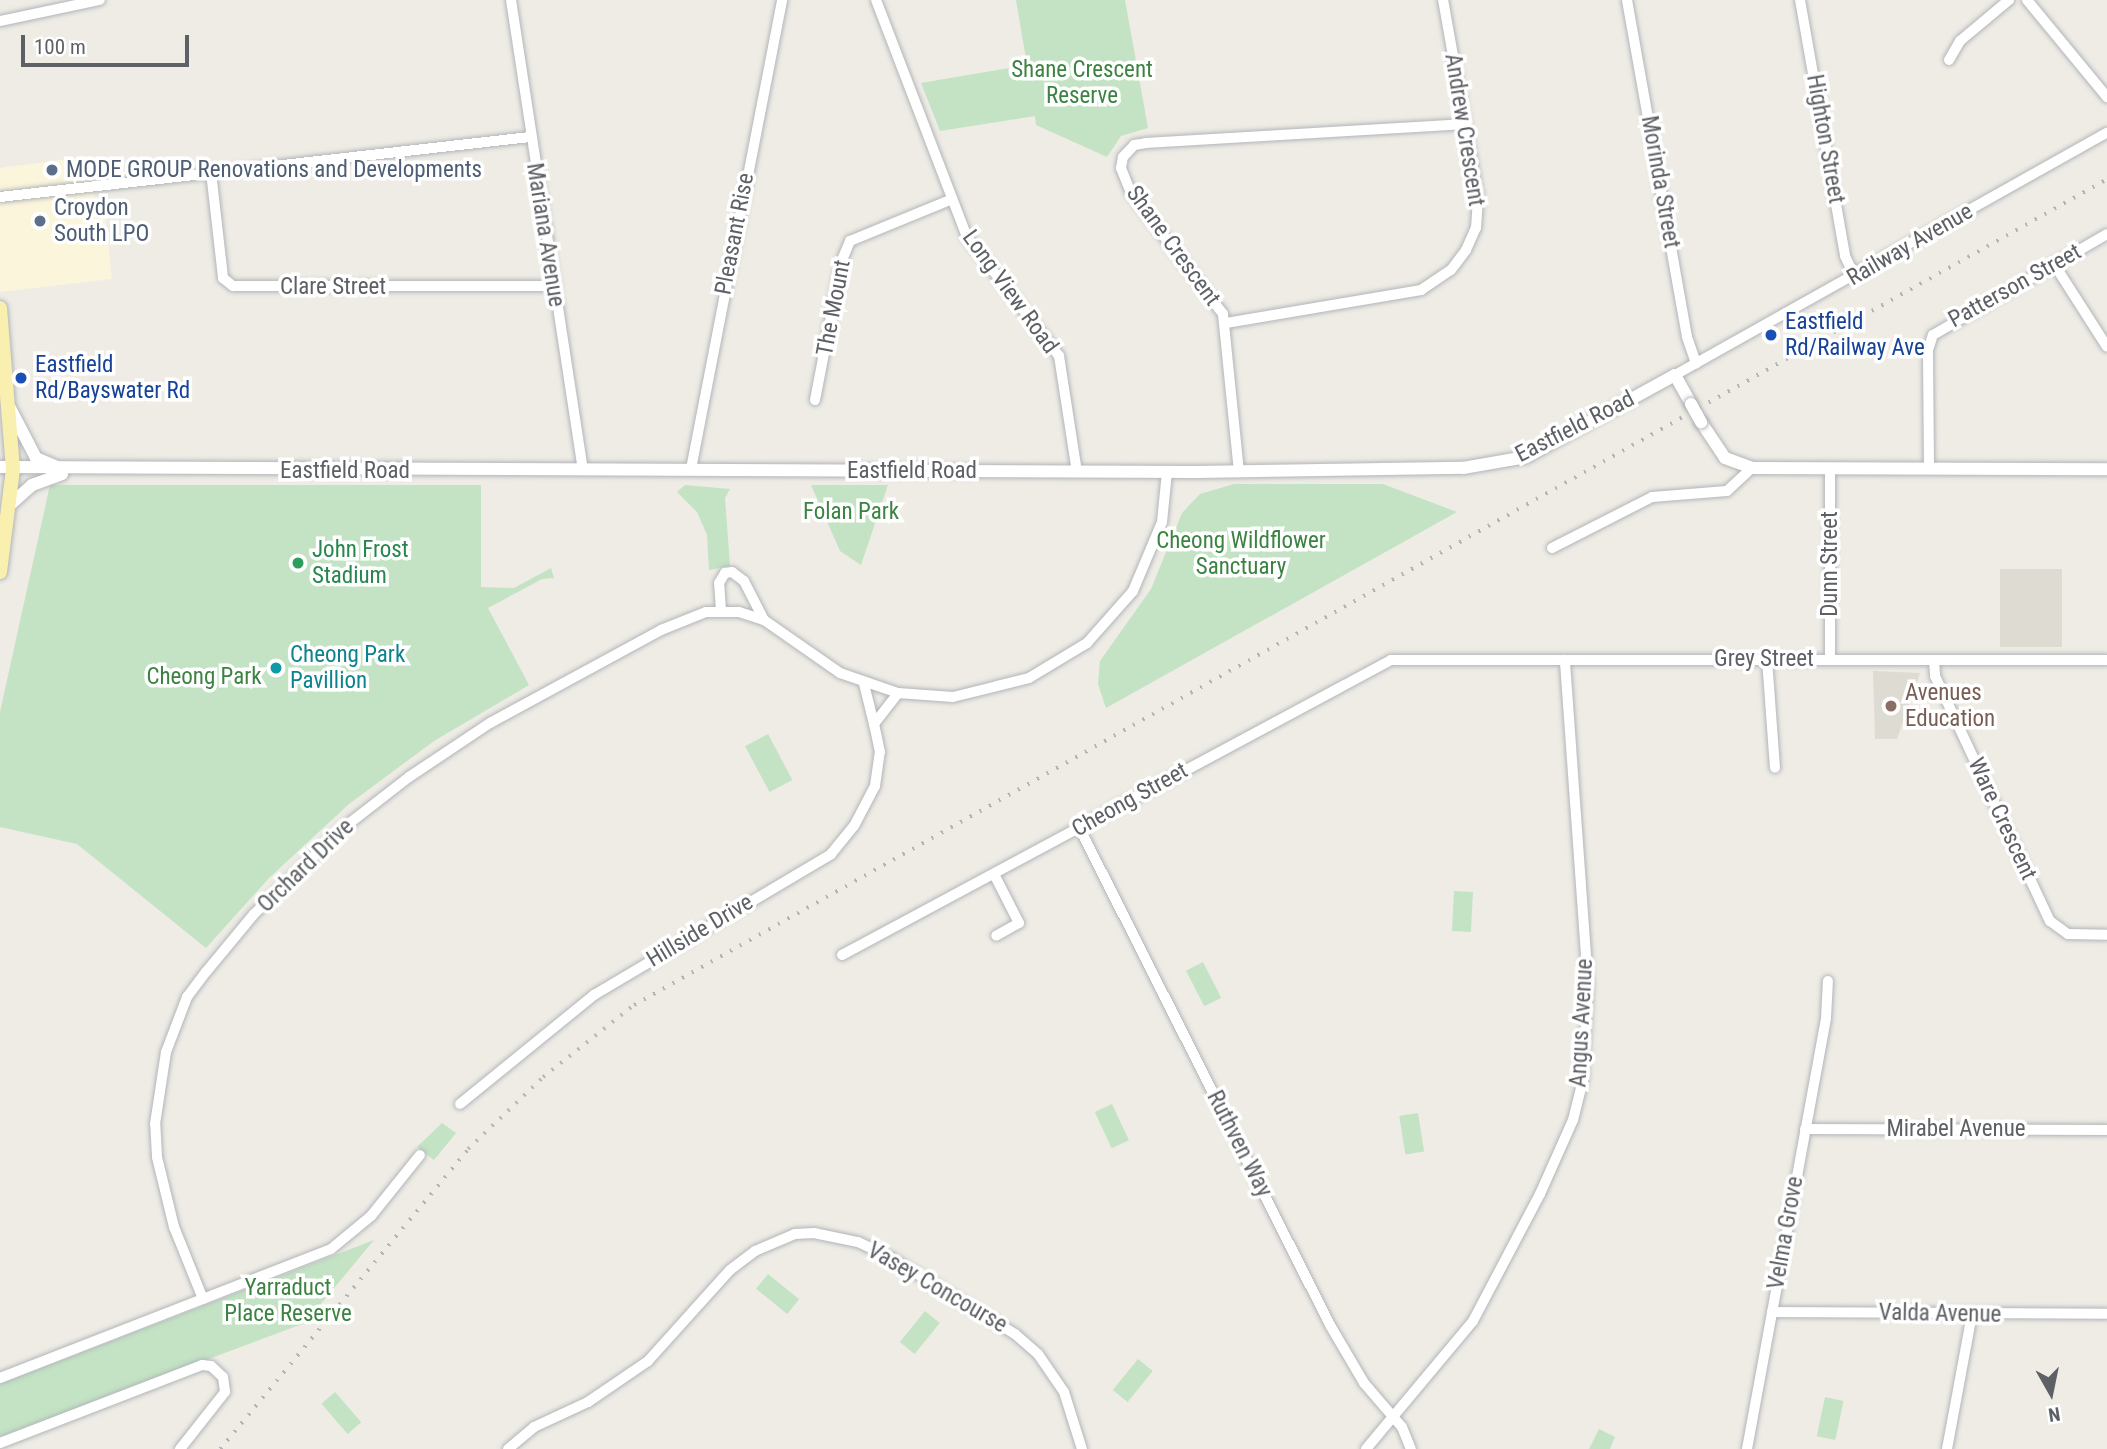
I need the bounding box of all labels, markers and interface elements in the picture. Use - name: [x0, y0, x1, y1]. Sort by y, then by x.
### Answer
- scale bar: [24, 21, 192, 65]
- text: 100 m: [34, 35, 86, 59]
- street label: Andrew Crescent: [1438, 52, 1490, 208]
- park label: Shane Crescent Reserve: [1011, 56, 1153, 110]
- street label: Highton Street: [1800, 72, 1850, 206]
- street label: Morinda Street: [1635, 114, 1685, 250]
- place label: MODE GROUP Renovations and Developments: [66, 156, 482, 184]
- street label: Mariana Avenue: [520, 161, 570, 309]
- marker: MODE GROUP Renovations and Developments: [44, 162, 60, 178]
- street label: Pleasant Rise: [710, 171, 760, 297]
- street label: Shane Crescent: [1120, 181, 1226, 311]
- place label: Croydon South LPO: [54, 194, 149, 248]
- street label: Railway Avenue: [1842, 198, 1978, 292]
- marker: Croydon South LPO: [32, 213, 48, 229]
- street label: Long View Road: [956, 225, 1064, 359]
- street label: Patterson Street: [1944, 238, 2086, 334]
- street label: The Mount: [811, 258, 857, 358]
- street label: Clare Street: [280, 273, 386, 301]
- place label: Eastfield Rd/Railway Ave: [1785, 308, 1925, 362]
- marker: Eastfield Rd/Railway Ave: [1763, 327, 1779, 343]
- place label: Eastfield Rd/Bayswater Rd: [35, 351, 190, 405]
- marker: Eastfield Rd/Bayswater Rd: [13, 370, 29, 386]
- street label: Eastfield Road: [1511, 385, 1639, 469]
- street label: Eastfield Road: [280, 457, 410, 485]
- street label: Eastfield Road: [847, 457, 977, 485]
- park label: Folan Park: [803, 498, 899, 526]
- street label: Dunn Street: [1816, 511, 1844, 617]
- park label: Cheong Wildflower Sanctuary: [1156, 527, 1326, 581]
- place label: John Frost Stadium: [312, 536, 409, 590]
- marker: John Frost Stadium: [290, 555, 306, 571]
- place label: Cheong Park Pavillion: [290, 641, 405, 695]
- street label: Grey Street: [1714, 645, 1814, 673]
- marker: Cheong Park Pavillion: [268, 660, 284, 676]
- park label: Cheong Park: [146, 663, 262, 691]
- place label: Avenues Education: [1905, 679, 1995, 733]
- marker: Avenues Education: [1883, 698, 1899, 714]
- street label: Ware Crescent: [1962, 754, 2042, 884]
- street label: Cheong Street: [1067, 757, 1193, 843]
- street label: Orchard Drive: [252, 813, 360, 919]
- street label: Hillside Drive: [642, 888, 758, 974]
- street label: Angus Avenue: [1565, 958, 1599, 1088]
- street label: Ruthven Way: [1200, 1086, 1278, 1202]
- street label: Mirabel Avenue: [1886, 1115, 2026, 1143]
- street label: Velma Grove: [1762, 1174, 1810, 1292]
- street label: Vasey Concourse: [862, 1237, 1012, 1339]
- park label: Yarraduct Place Reserve: [224, 1274, 352, 1328]
- street label: Valda Avenue: [1878, 1299, 2002, 1329]
- north arrow: [2016, 1358, 2086, 1428]
- text: N: [2047, 1402, 2062, 1427]

